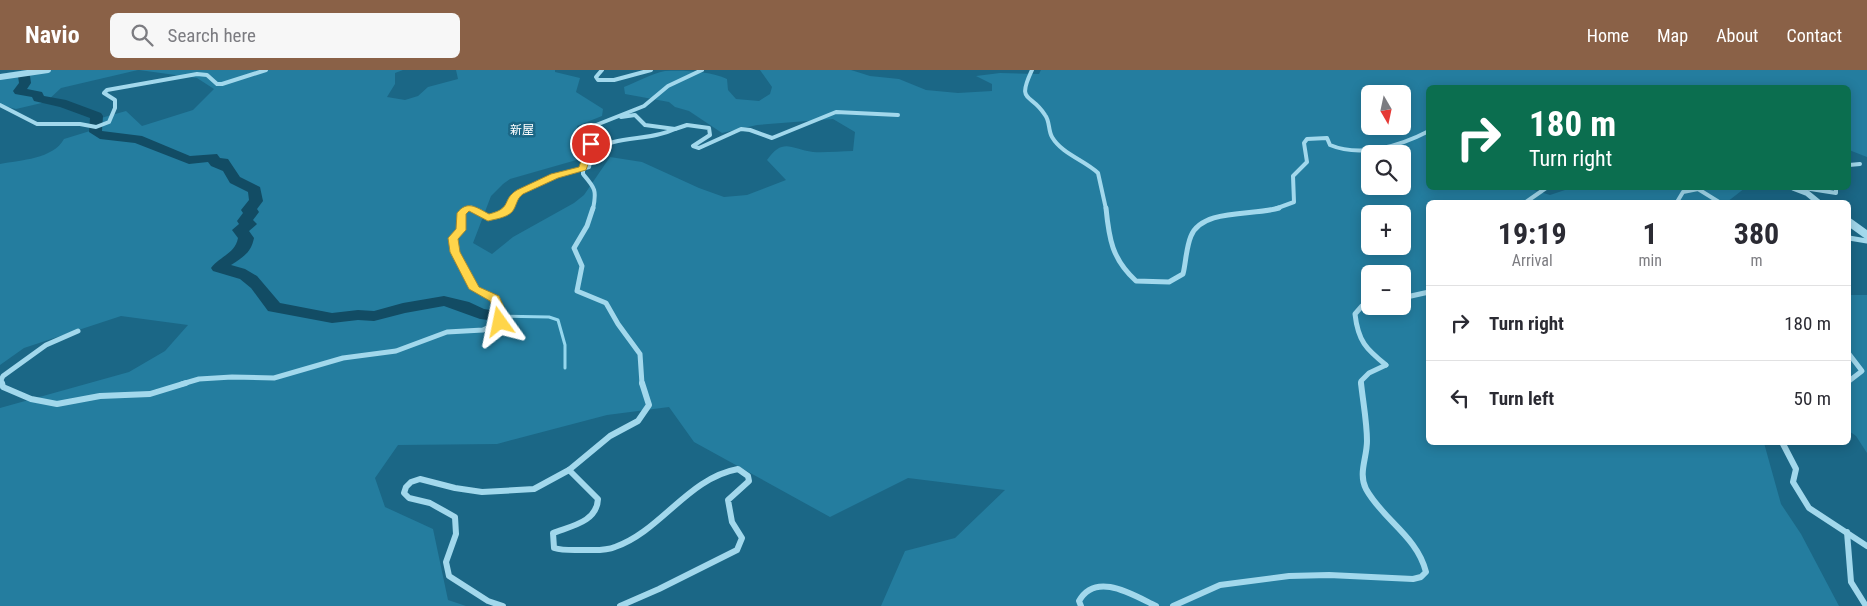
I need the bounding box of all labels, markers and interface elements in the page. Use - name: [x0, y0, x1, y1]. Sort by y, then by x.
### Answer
- search box: [110, 13, 460, 58]
- text: Navio: [25, 21, 80, 49]
- icon: search: [128, 21, 156, 49]
- text: Search here: [168, 24, 256, 47]
- text: Home: [1587, 25, 1629, 46]
- text: Map: [1657, 25, 1688, 46]
- text: About: [1716, 25, 1758, 46]
- text: Contact: [1786, 25, 1842, 46]
- north arrow: [1361, 85, 1411, 135]
- map controls: [1361, 85, 1411, 315]
- text: 180 m: [1529, 104, 1616, 145]
- icon: right: [1446, 105, 1511, 170]
- district label: 新屋: [510, 123, 534, 137]
- pin: [570, 123, 612, 165]
- icon: arrive: [577, 130, 605, 158]
- button: search: [1361, 145, 1411, 195]
- text: Turn right: [1529, 146, 1612, 171]
- button: +: [1361, 205, 1411, 255]
- text: 19:19: [1498, 216, 1567, 251]
- text: 1: [1643, 216, 1658, 251]
- text: 380: [1734, 216, 1779, 251]
- text: Arrival: [1512, 251, 1553, 270]
- text: min: [1638, 251, 1662, 270]
- text: m: [1750, 251, 1762, 270]
- button: −: [1361, 265, 1411, 315]
- position arrow: [473, 295, 525, 347]
- icon: right: [1446, 309, 1474, 337]
- text: Turn right: [1489, 312, 1564, 335]
- text: 180 m: [1784, 312, 1831, 335]
- icon: left: [1446, 384, 1474, 412]
- text: Turn left: [1489, 387, 1554, 410]
- text: 50 m: [1794, 387, 1831, 410]

